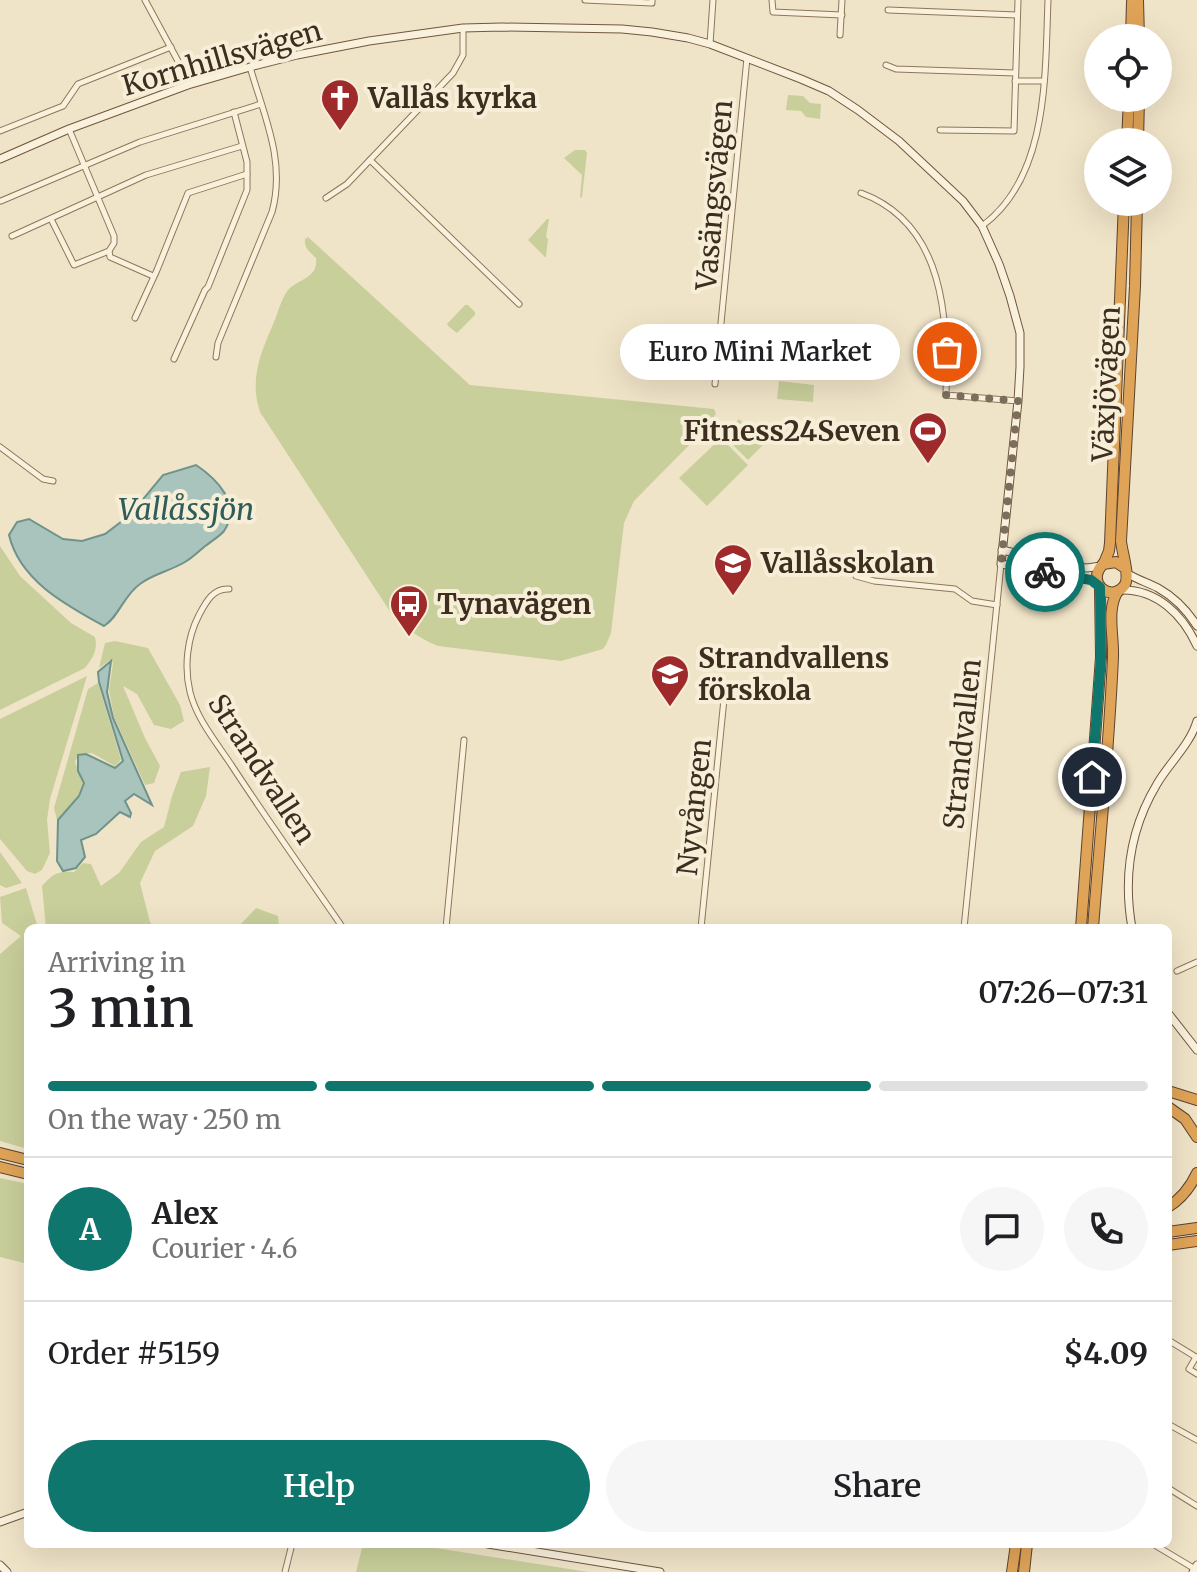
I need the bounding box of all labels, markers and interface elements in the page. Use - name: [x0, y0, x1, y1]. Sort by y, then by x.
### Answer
- street label: Kornhillsvägen: [118, 12, 326, 104]
- map controls: [1084, 24, 1172, 216]
- button: locate: [1084, 24, 1172, 112]
- church icon: Vallås kyrka: [319, 77, 361, 132]
- place label: Vallås kyrka: [367, 80, 538, 116]
- street label: Vasängsvägen: [688, 98, 740, 293]
- button: layers: [1084, 128, 1172, 216]
- street label: Växjövägen: [1084, 305, 1128, 464]
- pin: [913, 318, 981, 386]
- callout: Euro Mini Market: [619, 324, 899, 380]
- icon: bag: [925, 330, 969, 374]
- text: Euro Mini Market: [648, 335, 872, 368]
- sports icon: Fitness24Seven: [907, 410, 949, 465]
- place label: Fitness24Seven: [683, 413, 900, 449]
- water label: Vallåssjön: [118, 490, 254, 528]
- courier: [1005, 532, 1085, 612]
- school or university icon: Vallåsskolan: [712, 542, 754, 597]
- place label: Vallåsskolan: [760, 545, 934, 581]
- icon: bike: [1023, 550, 1067, 594]
- bus stop icon: Tynavägen: [388, 583, 430, 638]
- place label: Tynavägen: [437, 586, 591, 622]
- place label: Strandvallens förskola: [698, 640, 889, 708]
- school or university icon: Strandvallens förskola: [649, 653, 691, 708]
- street label: Strandvallen: [935, 657, 989, 831]
- street label: Strandvallen: [200, 687, 324, 851]
- street label: Nyvången: [669, 737, 719, 877]
- pin: [1058, 743, 1126, 811]
- icon: home: [1070, 755, 1114, 799]
- text: Arriving in: [48, 946, 186, 979]
- text: 07:26–07:31: [978, 973, 1148, 1011]
- text: 3 min: [48, 976, 194, 1041]
- text: On the way · 250 m: [48, 1103, 281, 1136]
- button: chat: [960, 1187, 1044, 1271]
- button: phone: [1064, 1187, 1148, 1271]
- text: Alex: [152, 1194, 218, 1232]
- text: A: [79, 1210, 101, 1248]
- text: Courier · 4.6: [152, 1232, 298, 1265]
- text: Order #5159: [48, 1334, 220, 1372]
- text: $4.09: [1063, 1334, 1148, 1372]
- button: Help: [48, 1440, 590, 1532]
- button: Share: [606, 1440, 1148, 1532]

